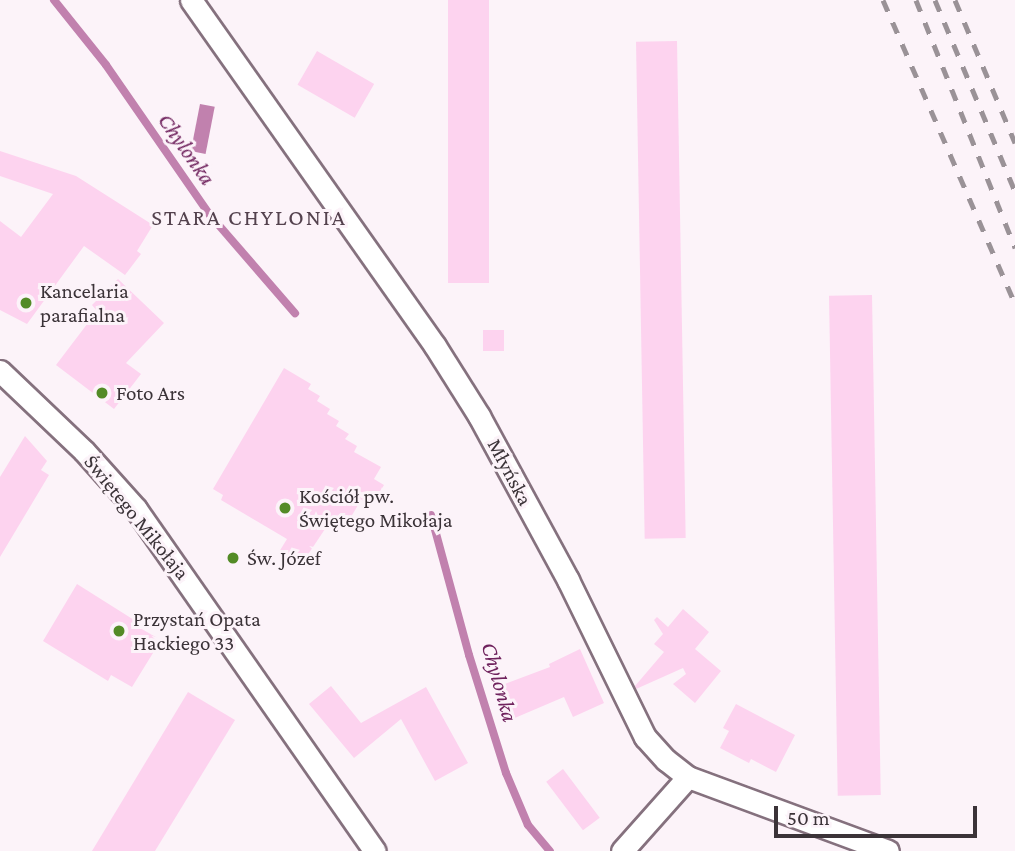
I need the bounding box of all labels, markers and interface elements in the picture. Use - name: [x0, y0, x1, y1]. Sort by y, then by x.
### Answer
- water label: Chylonka: [152, 108, 222, 190]
- district label: STARA CHYLONIA: [153, 203, 345, 231]
- place label: Kancelaria parafialna: [40, 278, 129, 328]
- marker: Kancelaria parafialna: [18, 295, 34, 311]
- place label: Foto Ars: [116, 380, 185, 406]
- marker: Foto Ars: [94, 385, 110, 401]
- street label: Młyńska: [482, 434, 538, 510]
- street label: Świętego Mikołaja: [79, 449, 195, 585]
- place label: Kościół pw. Świętego Mikołaja: [299, 483, 453, 533]
- marker: Kościół pw. Świętego Mikołaja: [277, 500, 293, 516]
- place label: Św. Józef: [247, 545, 321, 571]
- marker: Św. Józef: [225, 550, 241, 566]
- place label: Przystań Opata Hackiego 33: [133, 606, 261, 656]
- marker: Przystań Opata Hackiego 33: [111, 623, 127, 639]
- water label: Chylonka: [475, 639, 525, 725]
- scale bar: [777, 792, 980, 836]
- text: 50 m: [787, 806, 830, 830]

